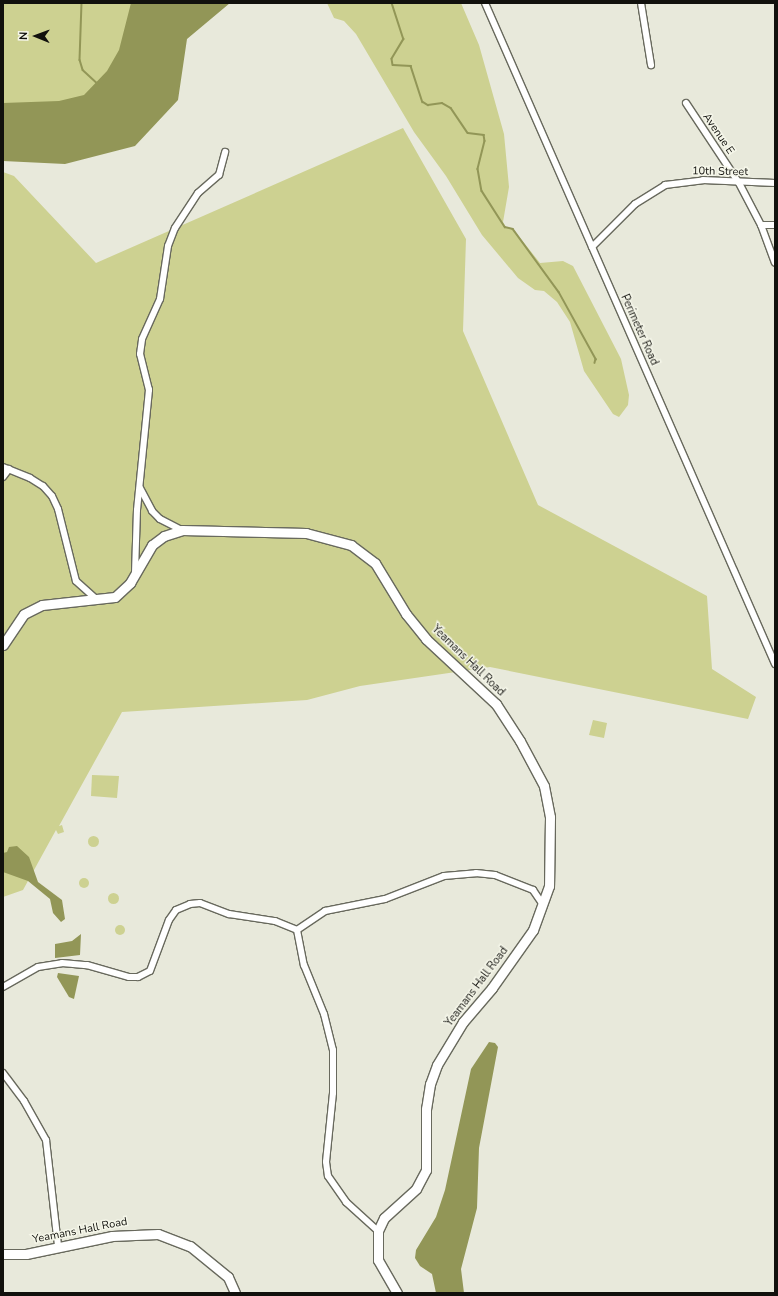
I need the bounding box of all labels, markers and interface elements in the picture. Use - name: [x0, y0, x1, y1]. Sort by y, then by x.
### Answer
- north arrow: [16, 16, 56, 56]
- text: N: [16, 32, 31, 40]
- street label: Avenue E: [699, 111, 737, 157]
- street label: 10th Street: [692, 165, 748, 179]
- street label: Perimeter Road: [617, 292, 661, 368]
- street label: Yeamans Hall Road: [429, 623, 507, 699]
- street label: Yeamans Hall Road: [443, 945, 511, 1029]
- street label: Yeamans Hall Road: [32, 1215, 128, 1247]

